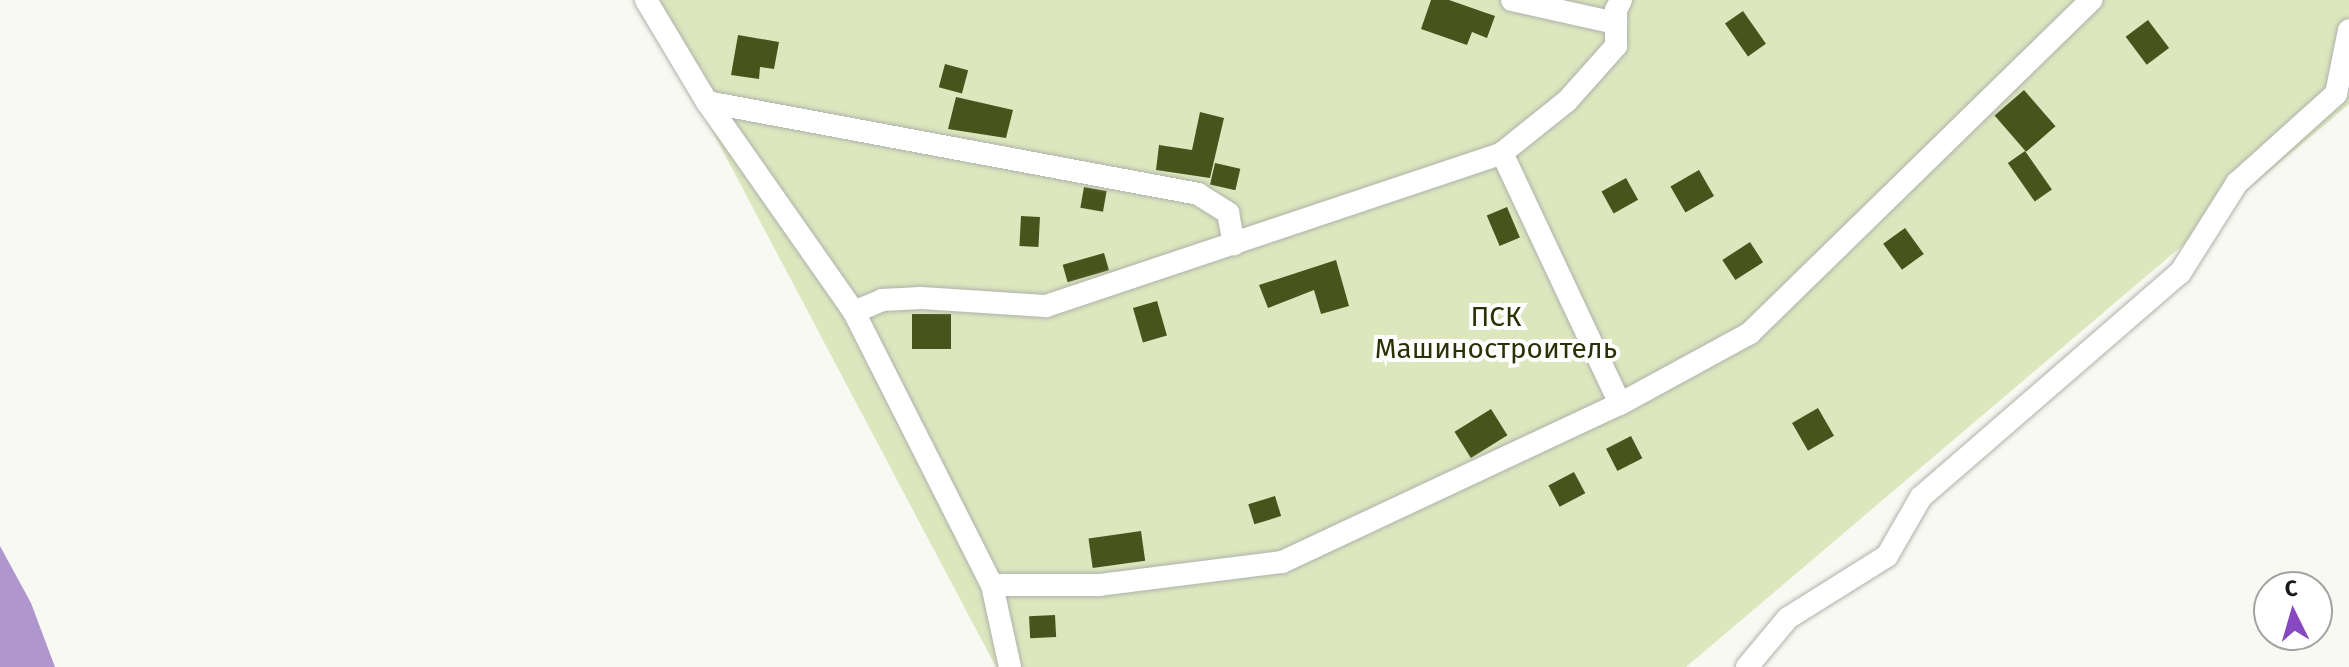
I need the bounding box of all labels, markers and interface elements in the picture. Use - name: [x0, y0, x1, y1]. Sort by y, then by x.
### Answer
- park label: ПСК Машиностроитель: [1375, 300, 1617, 366]
- north arrow: [2253, 571, 2333, 651]
- text: С: [2284, 575, 2299, 603]

